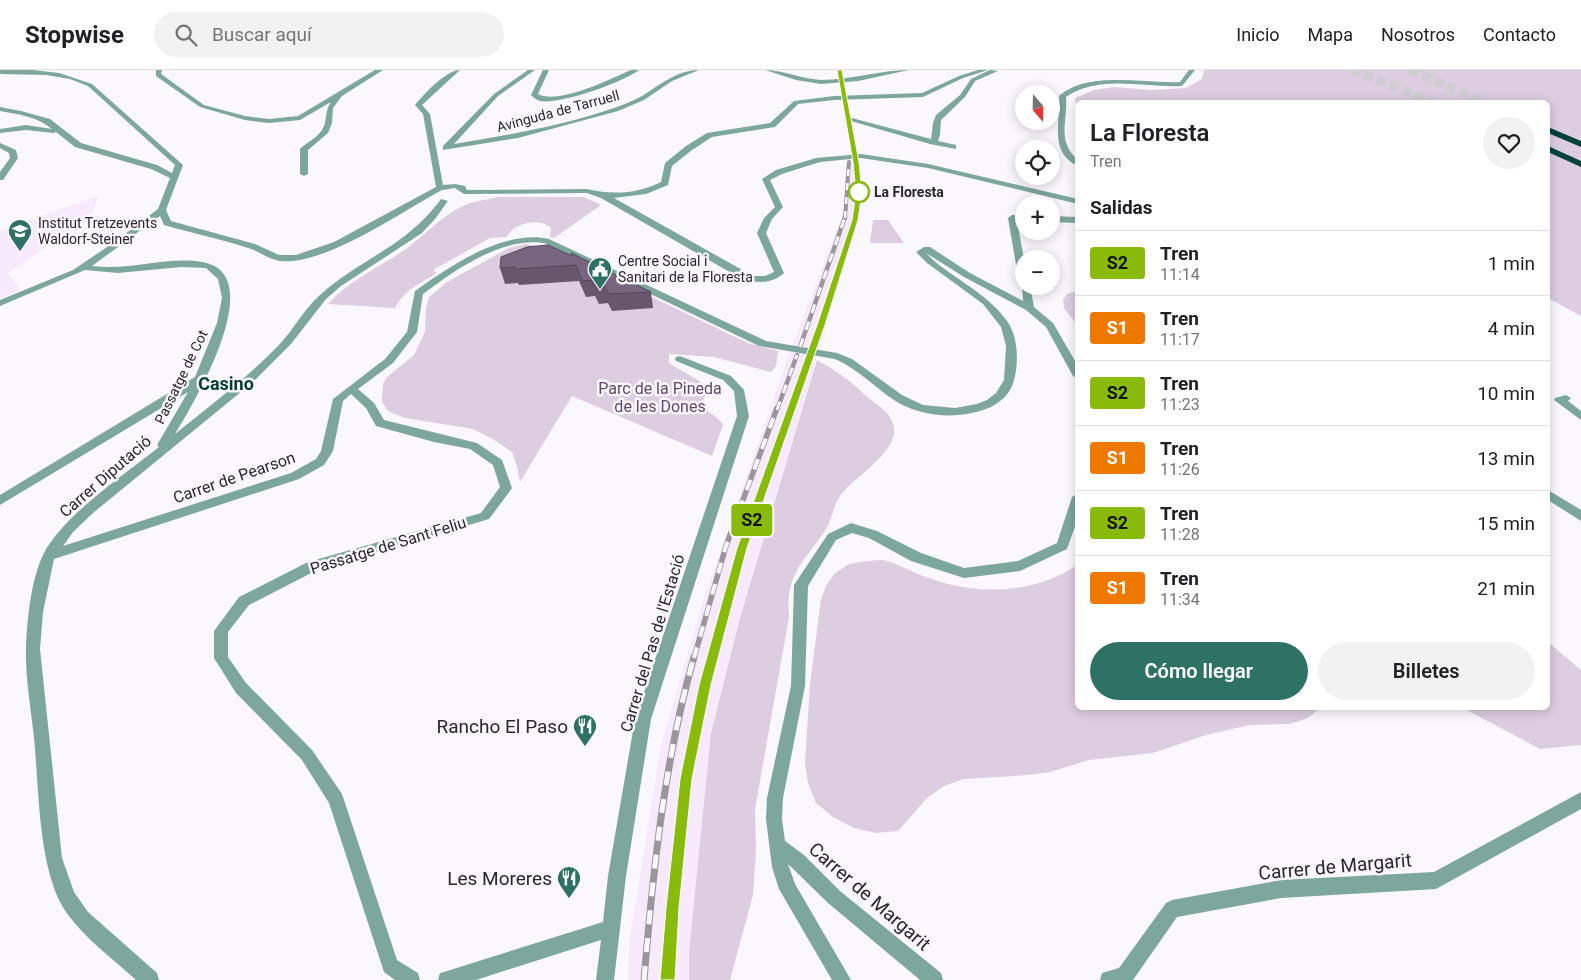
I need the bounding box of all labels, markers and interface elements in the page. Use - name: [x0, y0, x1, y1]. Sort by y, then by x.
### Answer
- search box: [154, 12, 504, 57]
- text: Stopwise: [25, 21, 124, 49]
- icon: search: [172, 21, 200, 49]
- text: Buscar aquí: [212, 23, 312, 46]
- text: Inicio: [1236, 24, 1280, 45]
- text: Mapa: [1308, 24, 1353, 45]
- text: Nosotros: [1381, 24, 1455, 45]
- text: Contacto: [1483, 24, 1556, 45]
- north arrow: [1015, 85, 1060, 130]
- map controls: [1015, 85, 1060, 295]
- street label: Avinguda de Tarruell: [495, 87, 621, 135]
- button: heart: [1483, 117, 1535, 169]
- text: La Floresta: [1090, 119, 1209, 147]
- button: locate: [1015, 140, 1060, 185]
- text: Tren: [1090, 152, 1122, 171]
- marker: La Floresta: [848, 181, 870, 203]
- place label: La Floresta: [874, 184, 944, 200]
- button: +: [1015, 195, 1060, 240]
- text: Salidas: [1090, 196, 1153, 219]
- place label: Institut Tretzevents Waldorf-Steiner: [38, 215, 157, 247]
- school or university icon: Institut Tretzevents Waldorf-Steiner: [7, 218, 33, 252]
- text: Tren: [1160, 242, 1199, 265]
- button: −: [1015, 250, 1060, 295]
- text: S2: [1107, 252, 1128, 273]
- text: 1 min: [1488, 252, 1535, 275]
- place label: Centre Social i Sanitari de la Floresta: [618, 253, 753, 285]
- public building icon: Centre Social i Sanitari de la Floresta: [587, 256, 613, 290]
- text: 11:14: [1160, 265, 1200, 284]
- text: Tren: [1160, 307, 1199, 330]
- text: S1: [1107, 317, 1128, 338]
- text: 4 min: [1488, 317, 1535, 340]
- street label: Passatge de Cot: [151, 327, 211, 426]
- text: 11:17: [1160, 330, 1200, 349]
- text: Tren: [1160, 372, 1199, 395]
- district label: Casino: [198, 373, 254, 394]
- park label: Parc de la Pineda de les Dones: [598, 379, 722, 416]
- text: S2: [1107, 382, 1128, 403]
- text: 10 min: [1477, 382, 1535, 405]
- text: 11:23: [1160, 395, 1200, 414]
- street label: Carrer Diputació: [56, 431, 155, 521]
- text: Tren: [1160, 437, 1199, 460]
- text: S1: [1107, 447, 1128, 468]
- text: 13 min: [1477, 447, 1535, 470]
- street label: Carrer de Pearson: [171, 448, 298, 507]
- text: 11:26: [1160, 460, 1200, 479]
- text: Tren: [1160, 502, 1199, 525]
- line badge: S2: [730, 504, 774, 536]
- text: S2: [741, 509, 763, 530]
- text: S2: [1107, 512, 1128, 533]
- text: 15 min: [1477, 512, 1535, 535]
- street label: Passatge de Sant Feliu: [308, 513, 468, 578]
- text: 11:28: [1160, 525, 1200, 544]
- street label: Carrer del Pas de l'Estació: [616, 552, 689, 734]
- text: Tren: [1160, 567, 1199, 590]
- text: S1: [1107, 577, 1128, 598]
- text: 21 min: [1477, 577, 1535, 600]
- text: 11:34: [1160, 590, 1200, 609]
- button: Cómo llegar: [1090, 642, 1308, 700]
- button: Billetes: [1318, 642, 1535, 700]
- restaurant icon: Rancho El Paso: [572, 713, 598, 747]
- place label: Rancho El Paso: [437, 715, 568, 738]
- street label: Carrer de Margarit: [804, 837, 935, 955]
- street label: Carrer de Margarit: [1258, 848, 1413, 885]
- restaurant icon: Les Moreres: [556, 865, 582, 899]
- place label: Les Moreres: [447, 867, 552, 890]

